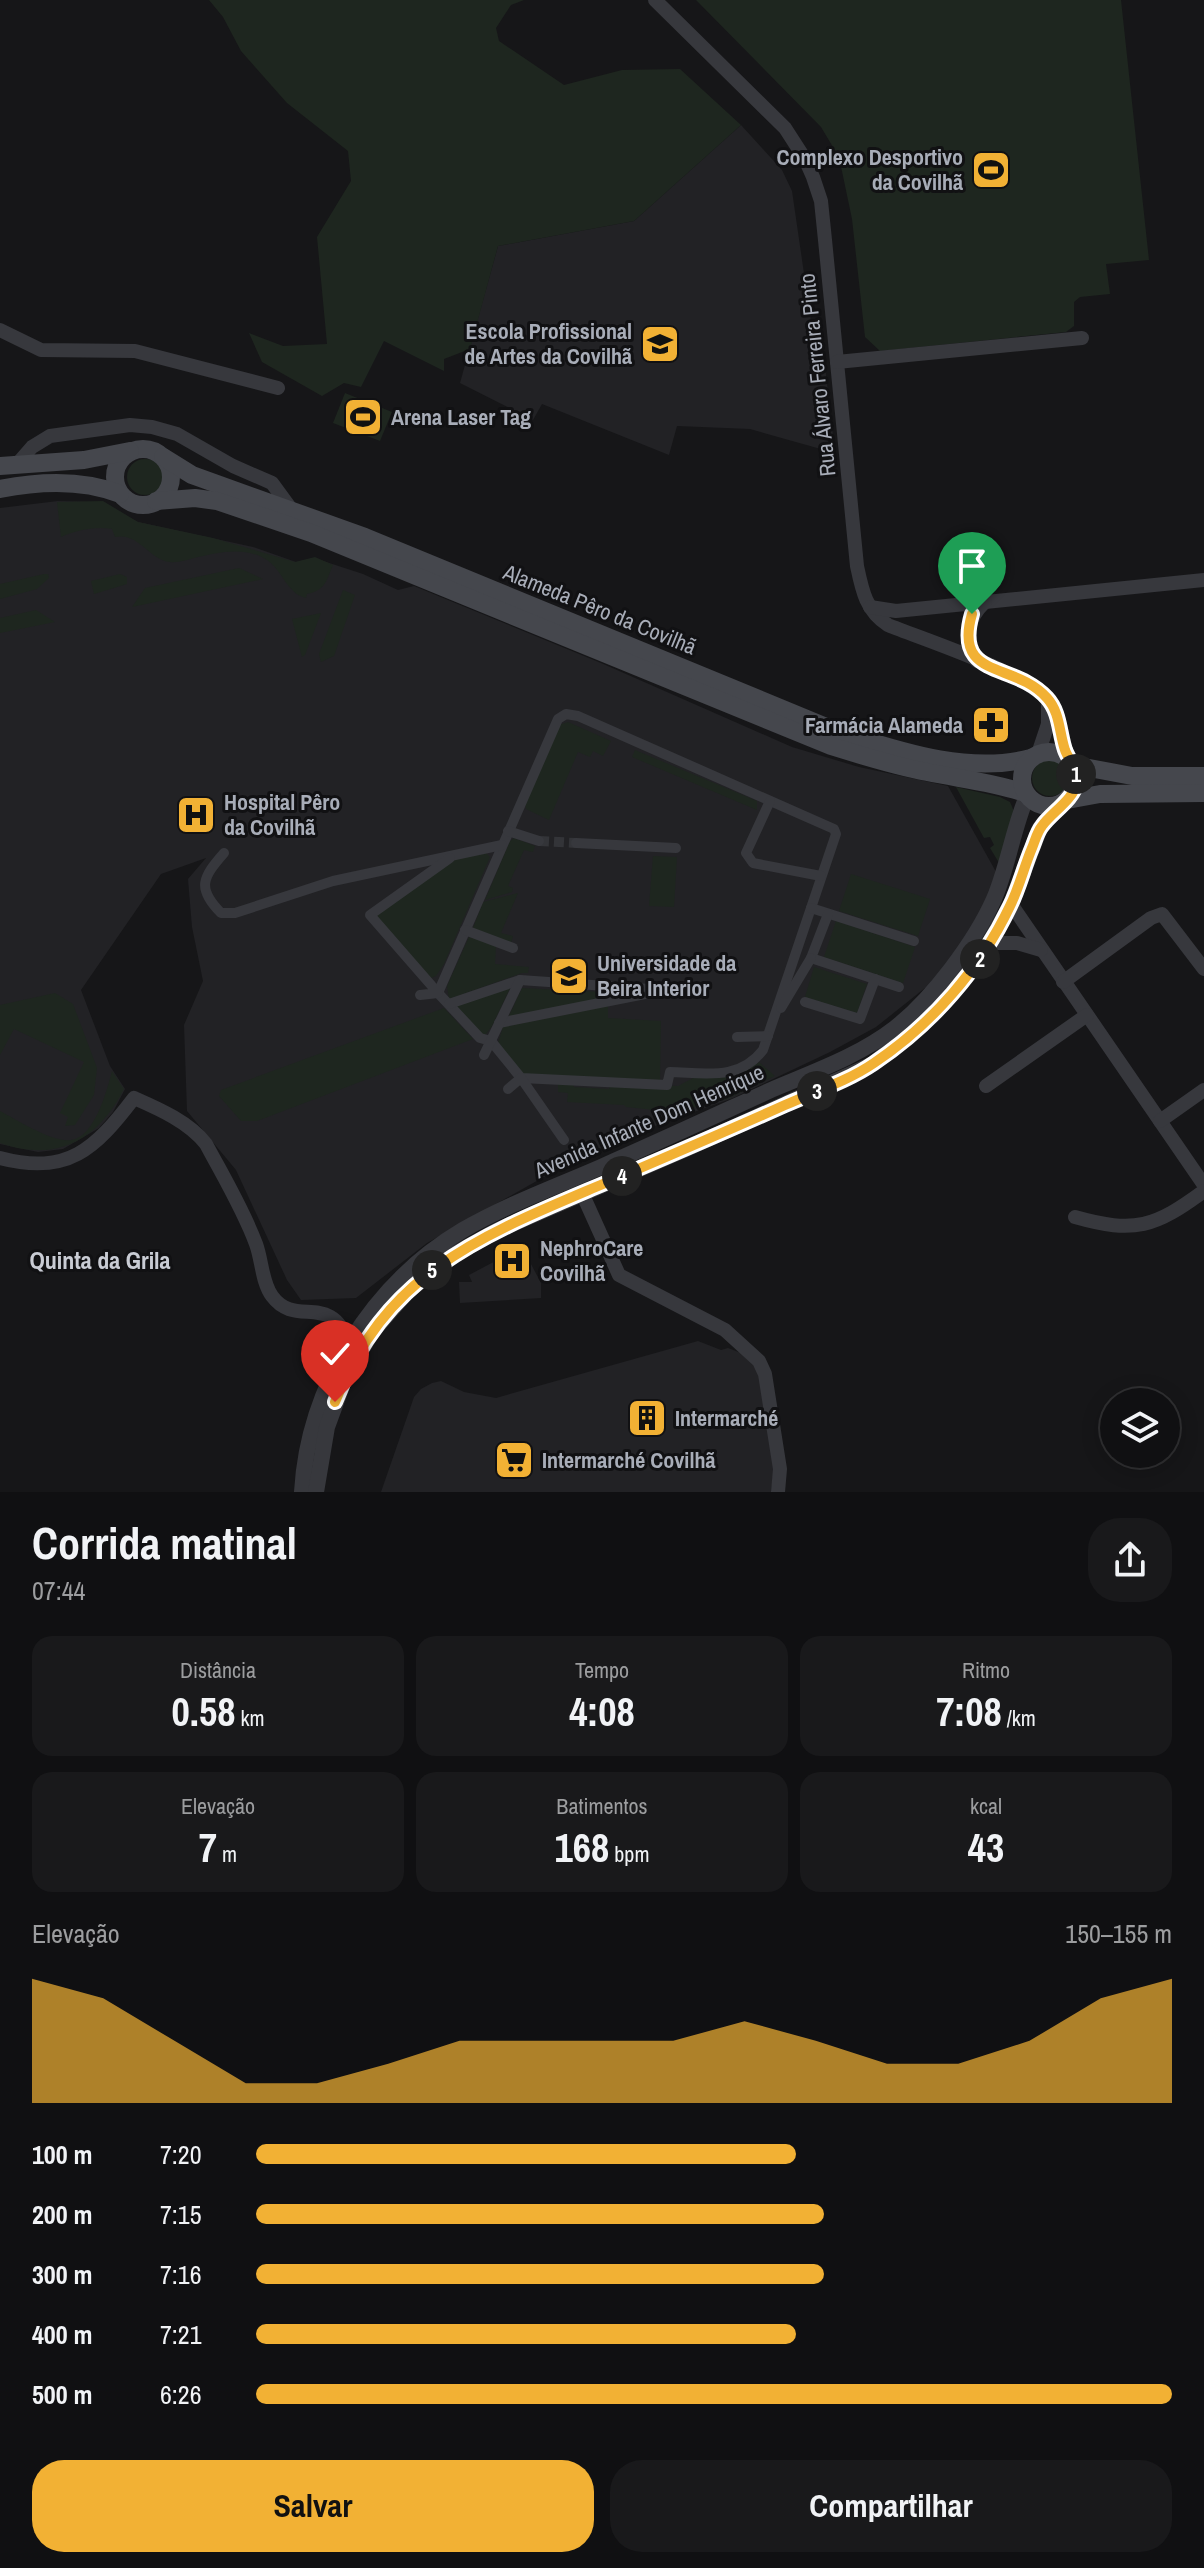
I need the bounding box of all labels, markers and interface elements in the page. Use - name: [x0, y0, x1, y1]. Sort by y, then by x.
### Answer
- place label: Complexo Desportivo da Covilhã: [777, 142, 963, 197]
- sports icon: Complexo Desportivo da Covilhã: [970, 149, 1012, 191]
- street label: Rua Álvaro Ferreira Pinto: [791, 272, 843, 478]
- place label: Escola Profissional de Artes da Covilhã: [464, 316, 632, 371]
- school or university icon: Escola Profissional de Artes da Covilhã: [639, 323, 681, 365]
- sports icon: Arena Laser Tag: [342, 396, 384, 438]
- place label: Arena Laser Tag: [391, 402, 531, 432]
- pin: [938, 532, 1006, 614]
- icon: arrive: [950, 544, 994, 588]
- street label: Alameda Pêro da Covilhã: [498, 556, 701, 661]
- pharmacy icon: Farmácia Alameda: [970, 704, 1012, 746]
- place label: Farmácia Alameda: [805, 710, 963, 740]
- pin: 1: [1056, 754, 1096, 794]
- text: 1: [1071, 759, 1081, 789]
- place label: Hospital Pêro da Covilhã: [224, 787, 340, 842]
- hospital icon: Hospital Pêro da Covilhã: [175, 794, 217, 836]
- pin: 2: [960, 939, 1000, 979]
- text: 2: [975, 944, 985, 974]
- place label: Universidade da Beira Interior: [597, 948, 736, 1003]
- school or university icon: Universidade da Beira Interior: [548, 955, 590, 997]
- street label: Avenida Infante Dom Henrique: [529, 1057, 769, 1186]
- pin: 3: [797, 1071, 837, 1111]
- text: 3: [812, 1076, 822, 1106]
- pin: 4: [602, 1156, 642, 1196]
- text: 4: [617, 1161, 627, 1191]
- place label: NephroCare Covilhã: [540, 1233, 643, 1288]
- hospital icon: NephroCare Covilhã: [491, 1240, 533, 1282]
- district label: Quinta da Grila: [29, 1244, 171, 1276]
- pin: 5: [412, 1250, 452, 1290]
- text: 5: [427, 1255, 437, 1285]
- pin: [301, 1320, 369, 1402]
- icon: check: [313, 1332, 357, 1376]
- map controls: [1100, 1388, 1180, 1468]
- button: layers: [1100, 1388, 1180, 1468]
- building icon: Intermarché: [626, 1397, 668, 1439]
- place label: Intermarché: [675, 1403, 778, 1433]
- supermarket icon: Intermarché Covilhã: [493, 1439, 535, 1481]
- place label: Intermarché Covilhã: [542, 1445, 715, 1475]
- text: Corrida matinal: [32, 1513, 297, 1573]
- button: share: [1088, 1518, 1172, 1602]
- text: 07:44: [32, 1573, 85, 1608]
- text: Distância: [180, 1655, 256, 1685]
- text: Tempo: [575, 1655, 629, 1685]
- text: Ritmo: [962, 1655, 1010, 1685]
- text: 0.58: [172, 1685, 235, 1738]
- text: 4:08: [569, 1685, 635, 1738]
- text: 7:08: [936, 1685, 1002, 1738]
- text: km: [235, 1703, 264, 1733]
- text: /km: [1002, 1703, 1036, 1733]
- text: Elevação: [181, 1791, 255, 1821]
- text: Batimentos: [556, 1791, 648, 1821]
- text: kcal: [970, 1791, 1002, 1821]
- text: 7: [199, 1821, 217, 1874]
- text: 168: [555, 1821, 609, 1874]
- text: 43: [968, 1821, 1004, 1874]
- text: m: [217, 1839, 237, 1869]
- text: bpm: [609, 1839, 649, 1869]
- text: Elevação: [32, 1916, 120, 1951]
- text: 150–155 m: [1065, 1916, 1172, 1951]
- text: 100 m: [32, 2137, 92, 2172]
- text: 7:20: [160, 2137, 202, 2172]
- text: 200 m: [32, 2197, 92, 2232]
- text: 7:15: [160, 2197, 202, 2232]
- text: 300 m: [32, 2257, 92, 2292]
- text: 7:16: [160, 2257, 202, 2292]
- text: 400 m: [32, 2317, 92, 2352]
- text: 7:21: [160, 2317, 202, 2352]
- text: 500 m: [32, 2377, 92, 2412]
- text: 6:26: [160, 2377, 202, 2412]
- button: Salvar: [32, 2460, 594, 2552]
- button: Compartilhar: [610, 2460, 1172, 2552]

